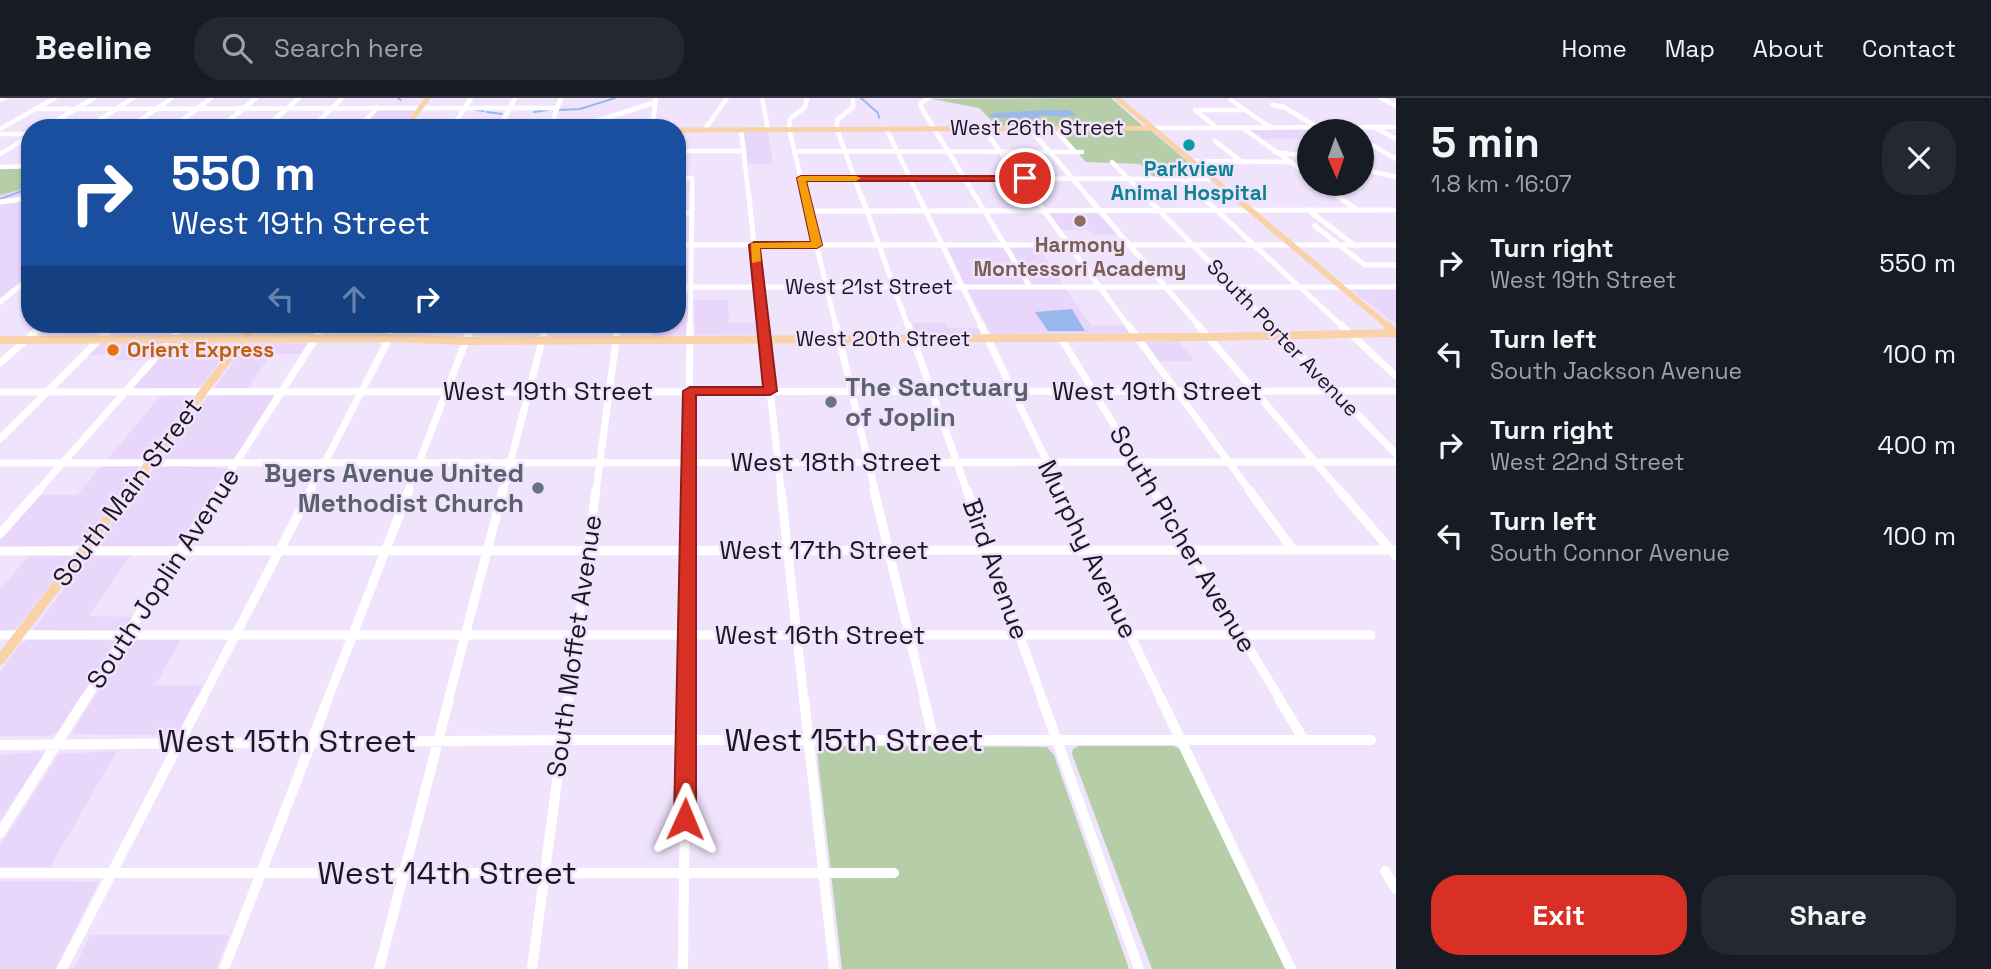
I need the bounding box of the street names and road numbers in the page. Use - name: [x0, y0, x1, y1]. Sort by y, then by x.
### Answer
- street label: West 26th Street: [950, 114, 1124, 141]
- street label: South Porter Avenue: [1201, 253, 1366, 422]
- street label: West 21st Street: [785, 273, 953, 300]
- street label: West 20th Street: [796, 325, 970, 352]
- street label: West 19th Street: [443, 374, 653, 408]
- street label: West 19th Street: [1052, 374, 1262, 408]
- street label: South Main Street: [45, 391, 209, 593]
- street label: South Picher Avenue: [1102, 419, 1264, 659]
- street label: West 18th Street: [731, 445, 941, 479]
- street label: Murphy Avenue: [1030, 454, 1146, 644]
- street label: South Joplin Avenue: [79, 461, 247, 695]
- street label: Bird Avenue: [955, 494, 1037, 644]
- street label: South Moffet Avenue: [539, 513, 609, 779]
- street label: West 17th Street: [719, 533, 929, 567]
- street label: West 16th Street: [715, 618, 925, 652]
- street label: West 15th Street: [725, 720, 983, 760]
- street label: West 15th Street: [158, 721, 416, 761]
- street label: West 14th Street: [317, 853, 577, 893]

